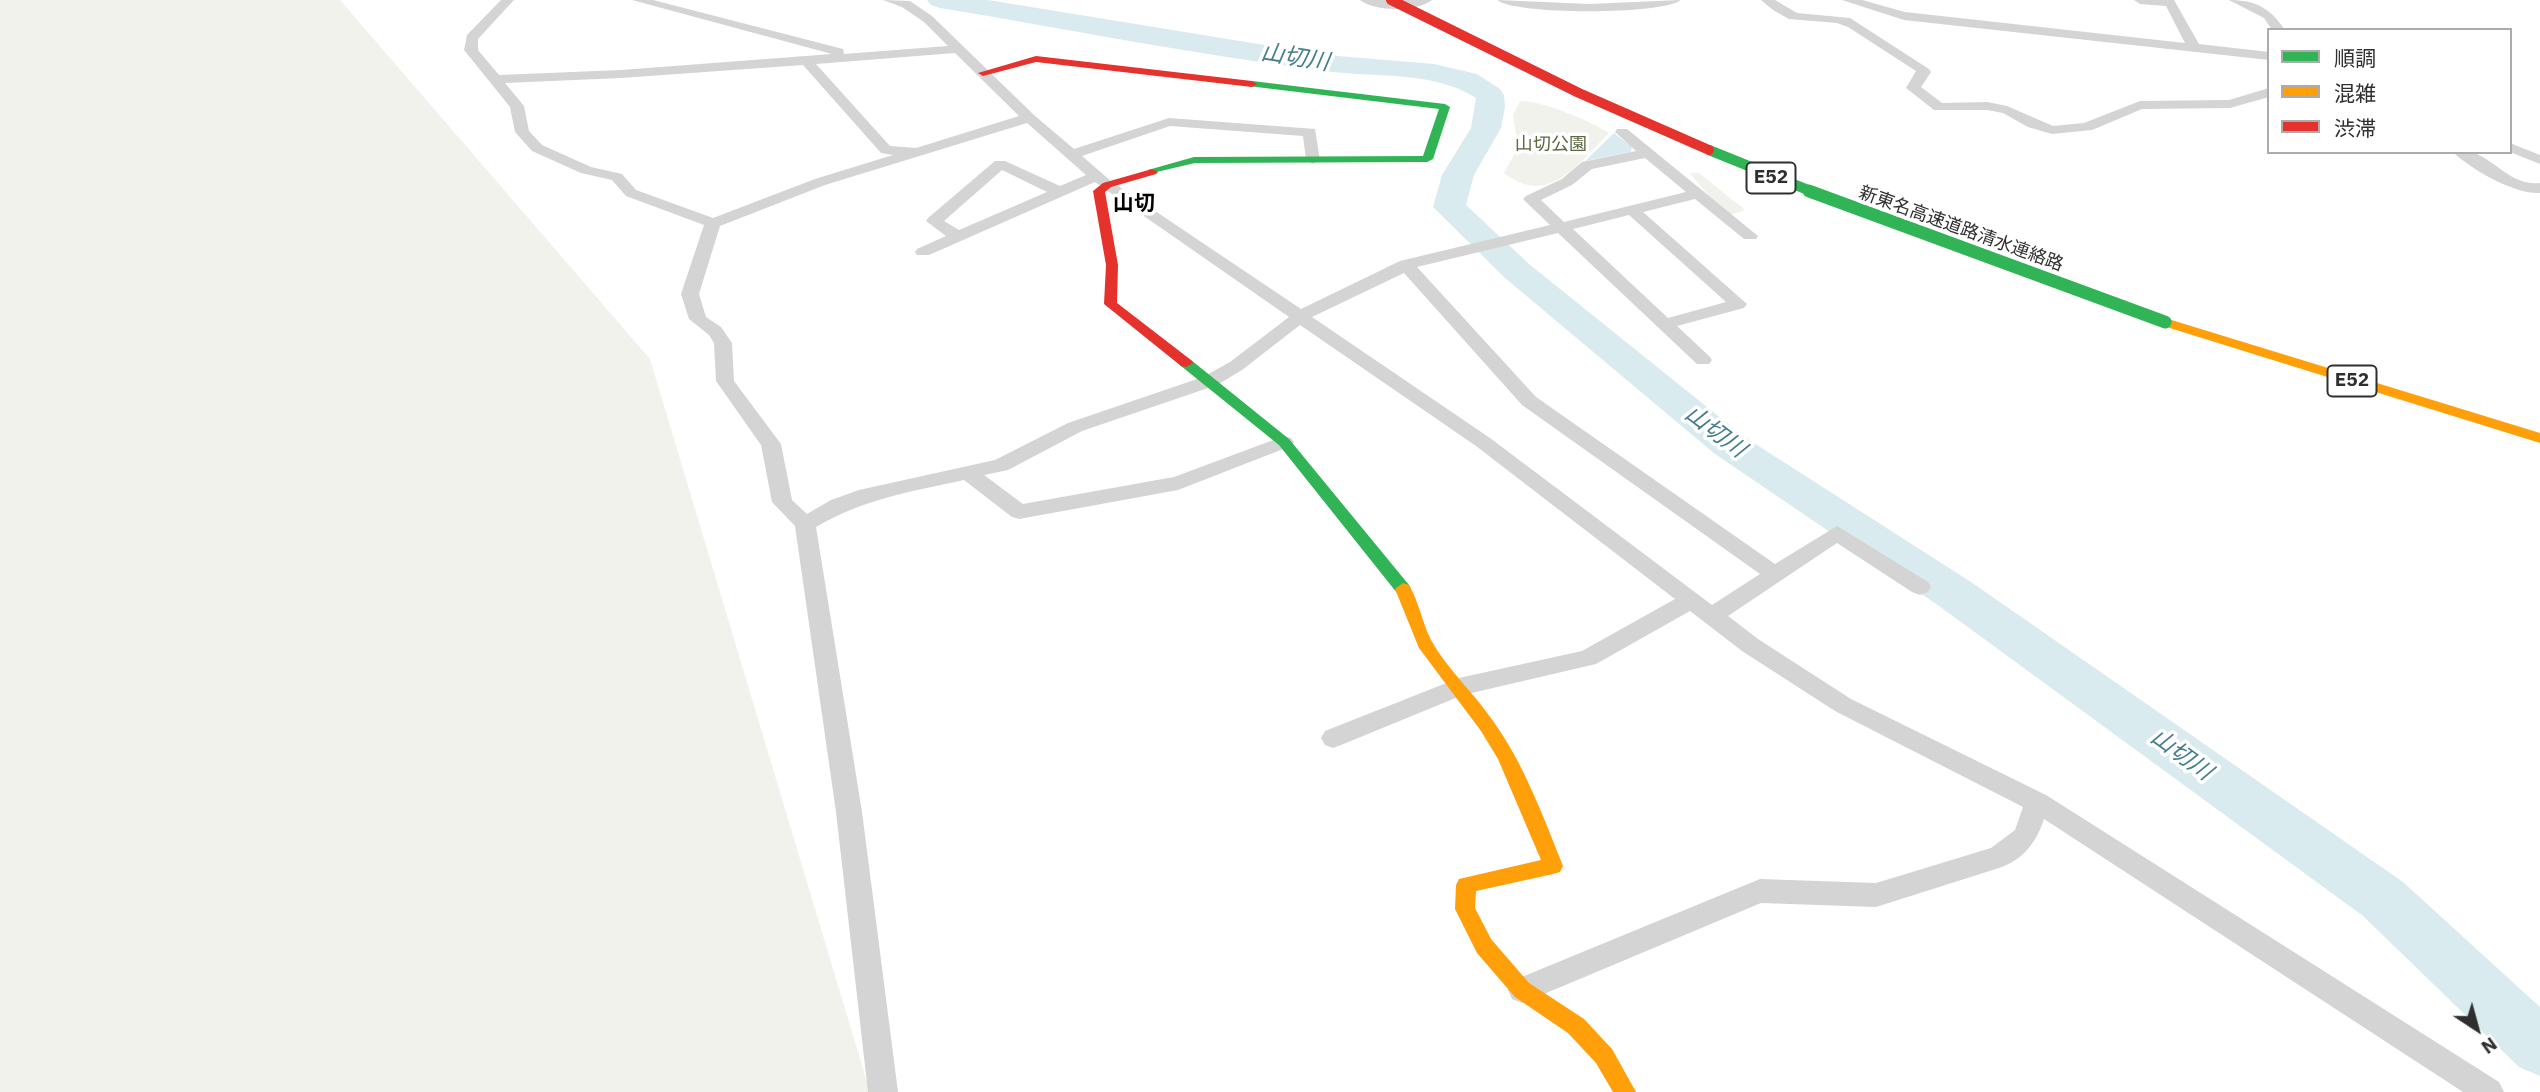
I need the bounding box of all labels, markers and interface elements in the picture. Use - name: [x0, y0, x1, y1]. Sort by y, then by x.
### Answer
- legend: [2267, 28, 2512, 154]
- water label: 山切川: [1259, 39, 1331, 77]
- text: 順調: [2334, 44, 2376, 72]
- text: 混雑: [2334, 79, 2376, 107]
- text: 渋滞: [2334, 114, 2376, 142]
- park label: 山切公園: [1515, 134, 1587, 156]
- road number: E52: [1746, 162, 1796, 194]
- street label: 新東名高速道路清水連絡路: [1856, 182, 2066, 276]
- district label: 山切: [1113, 191, 1155, 217]
- road number: E52: [2328, 366, 2376, 396]
- water label: 山切川: [1679, 400, 1751, 464]
- water label: 山切川: [2145, 724, 2217, 786]
- north arrow: [2442, 994, 2512, 1064]
- text: N: [2477, 1032, 2502, 1060]

